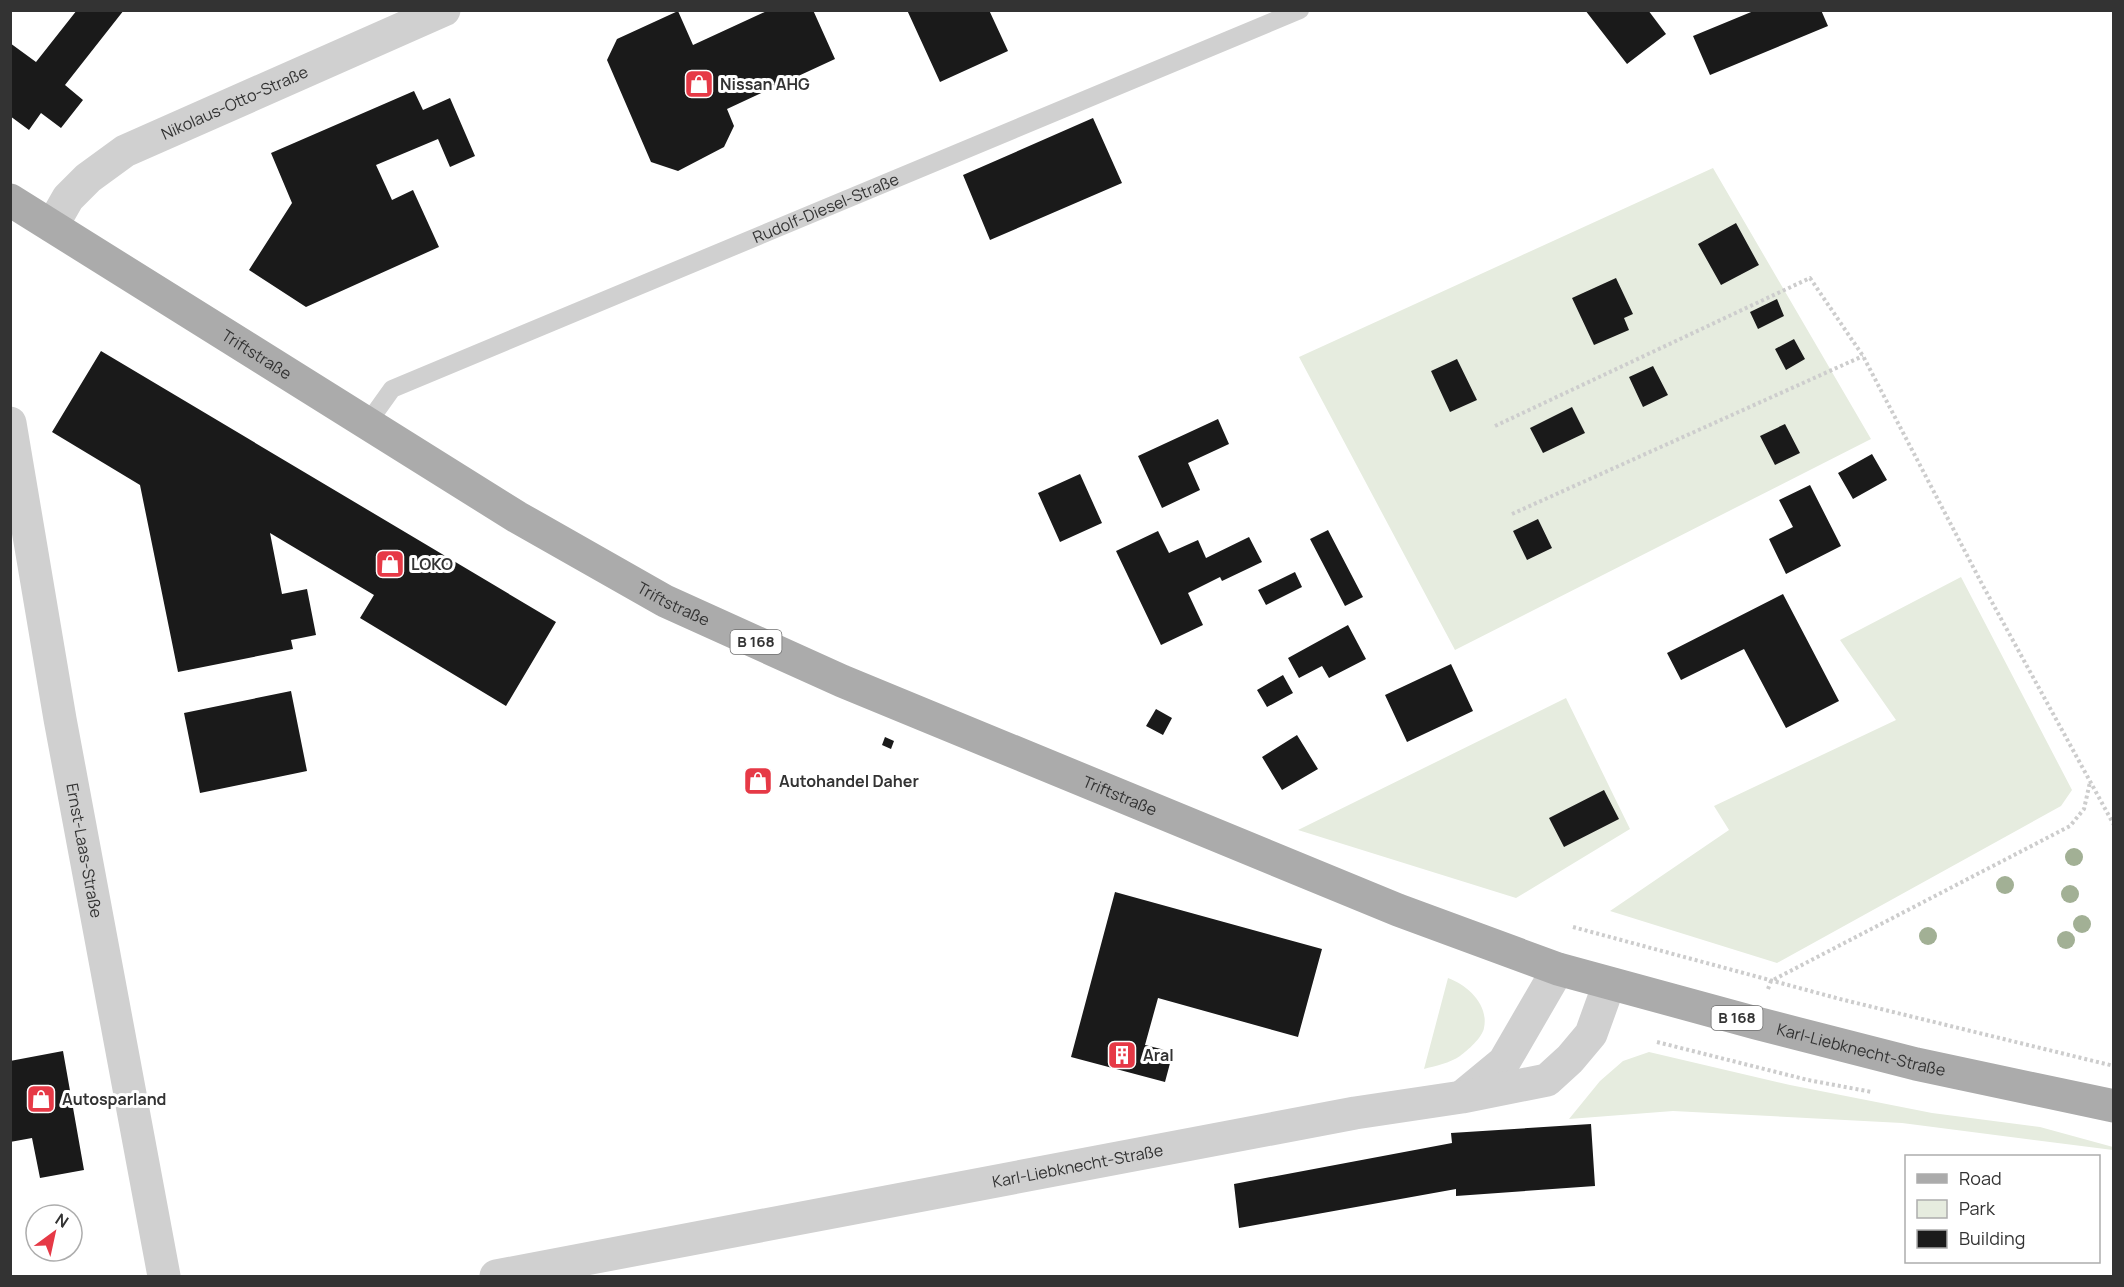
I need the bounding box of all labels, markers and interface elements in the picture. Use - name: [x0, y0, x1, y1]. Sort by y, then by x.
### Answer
- street label: Nikolaus-Otto-Straße: [158, 61, 311, 145]
- shop icon: Nissan AHG: [683, 68, 715, 100]
- place label: Nissan AHG: [720, 73, 810, 95]
- street label: Rudolf-Diesel-Straße: [749, 168, 902, 248]
- street label: Triftstraße: [218, 324, 296, 384]
- shop icon: LOKO: [374, 548, 406, 580]
- place label: LOKO: [411, 553, 453, 575]
- street label: Triftstraße: [633, 576, 713, 631]
- road number: B 168: [730, 630, 782, 654]
- shop icon: Autohandel Daher: [742, 765, 774, 797]
- place label: Autohandel Daher: [779, 770, 919, 792]
- street label: Triftstraße: [1080, 770, 1160, 821]
- street label: Ernst-Laas-Straße: [61, 781, 108, 920]
- road number: B 168: [1712, 1006, 1762, 1030]
- street label: Karl-Liebknecht-Straße: [1775, 1018, 1948, 1081]
- building icon: Aral: [1106, 1039, 1138, 1071]
- place label: Aral: [1143, 1044, 1174, 1066]
- shop icon: Autosparland: [25, 1083, 57, 1115]
- place label: Autosparland: [62, 1088, 166, 1110]
- street label: Karl-Liebknecht-Straße: [990, 1139, 1165, 1193]
- legend: [1905, 1155, 2100, 1263]
- text: Road: [1959, 1166, 2002, 1190]
- text: Park: [1959, 1196, 1996, 1220]
- north arrow: [24, 1203, 84, 1263]
- text: N: [51, 1208, 73, 1233]
- text: Building: [1959, 1226, 2025, 1250]

